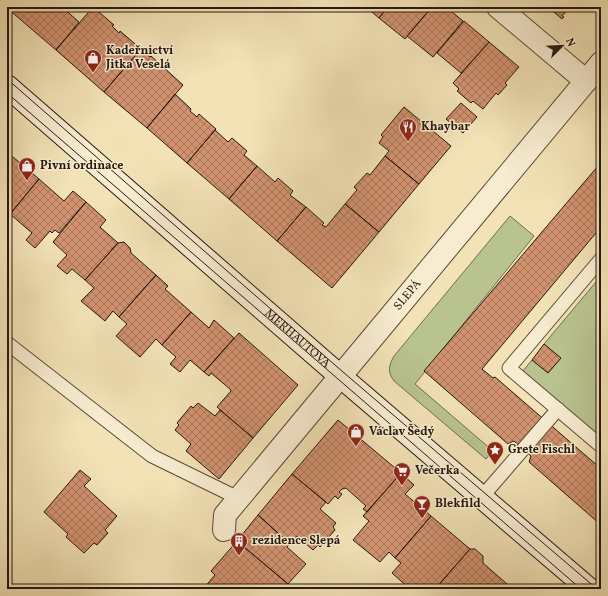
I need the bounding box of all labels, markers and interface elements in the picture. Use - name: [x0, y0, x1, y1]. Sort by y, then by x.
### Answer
- north arrow: [542, 26, 582, 66]
- text: N: [561, 36, 578, 49]
- place label: Kadeřnictví Jitka Veselá: [105, 43, 173, 73]
- shop icon: Kadeřnictví Jitka Veselá: [83, 48, 103, 73]
- restaurant icon: Khaybar: [398, 117, 418, 142]
- place label: Khaybar: [421, 119, 470, 135]
- shop icon: Pivní ordinace: [17, 156, 37, 181]
- place label: Pivní ordinace: [40, 158, 123, 174]
- street label: SLEPÁ: [390, 275, 426, 314]
- street label: MERHAUTOVA: [261, 306, 334, 372]
- shop icon: Václav Šedý: [346, 422, 366, 447]
- place label: Václav Šedý: [369, 423, 435, 440]
- place icon: Grete Fischl: [485, 440, 505, 465]
- place label: Grete Fischl: [508, 442, 575, 458]
- supermarket icon: Večerka: [392, 461, 412, 486]
- place label: Večerka: [415, 463, 460, 479]
- bar icon: Blekfild: [412, 494, 432, 519]
- place label: Blekfild: [435, 496, 481, 512]
- building icon: rezidence Slepá: [229, 531, 249, 556]
- place label: rezidence Slepá: [252, 533, 341, 549]

